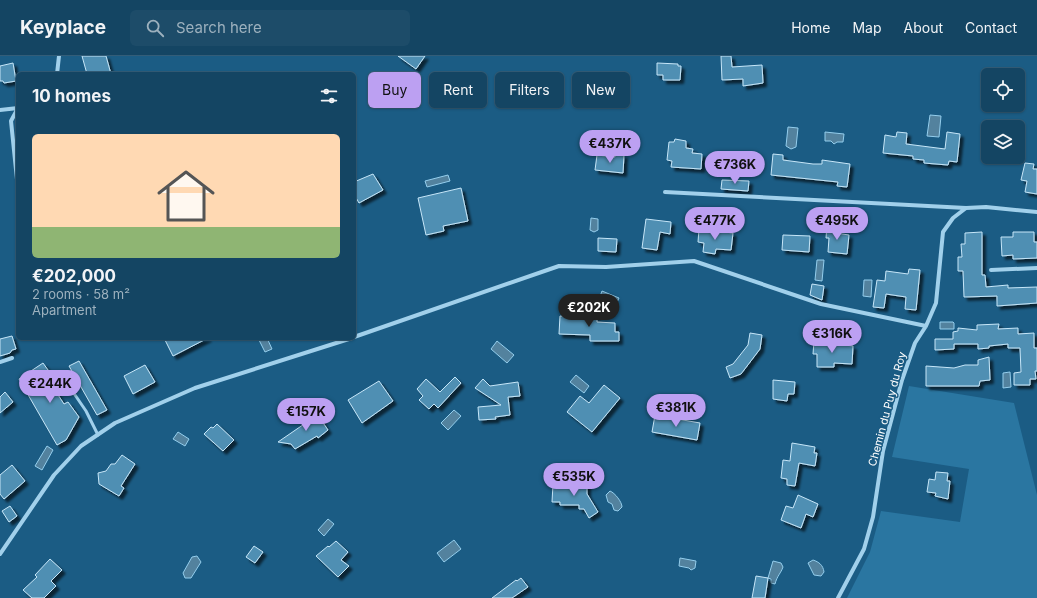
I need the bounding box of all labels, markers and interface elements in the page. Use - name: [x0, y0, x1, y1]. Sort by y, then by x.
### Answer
- search box: [130, 10, 410, 46]
- text: Keyplace: [20, 16, 106, 39]
- icon: search: [144, 17, 166, 39]
- text: Search here: [176, 18, 262, 37]
- text: Home: [791, 19, 830, 36]
- text: Map: [852, 19, 882, 36]
- text: About: [904, 19, 943, 36]
- text: Contact: [965, 19, 1017, 36]
- map controls: [981, 68, 1025, 164]
- button: locate: [981, 68, 1025, 112]
- chip: Buy: [368, 72, 421, 108]
- chip: Rent: [429, 72, 487, 108]
- chip: Filters: [495, 72, 564, 108]
- chip: New: [572, 72, 630, 108]
- icon: filters: [318, 85, 340, 107]
- text: 10 homes: [32, 86, 111, 106]
- button: layers: [981, 120, 1025, 164]
- pin: €437K: [582, 130, 638, 164]
- text: €437K: [589, 135, 632, 151]
- pin: €736K: [707, 151, 763, 185]
- text: €736K: [714, 156, 756, 172]
- icon: home: [150, 160, 222, 232]
- pin: €477K: [687, 207, 743, 241]
- pin: €495K: [809, 207, 865, 241]
- text: €477K: [694, 212, 736, 228]
- text: €495K: [815, 212, 859, 228]
- text: €202,000: [32, 266, 116, 286]
- text: 2 rooms · 58 m²: [32, 286, 130, 302]
- pin: €202K: [561, 294, 617, 328]
- text: €202K: [567, 299, 611, 315]
- text: Apartment: [32, 302, 97, 318]
- pin: €316K: [804, 320, 860, 354]
- text: €316K: [812, 325, 852, 341]
- street label: Chemin du Puy du Roy: [865, 350, 909, 468]
- pin: €244K: [22, 370, 78, 404]
- text: €244K: [28, 375, 72, 391]
- pin: €381K: [648, 394, 704, 428]
- pin: €157K: [278, 398, 334, 432]
- text: €381K: [656, 399, 696, 415]
- text: €157K: [286, 403, 326, 419]
- pin: €535K: [546, 463, 602, 497]
- text: €535K: [552, 468, 596, 484]

